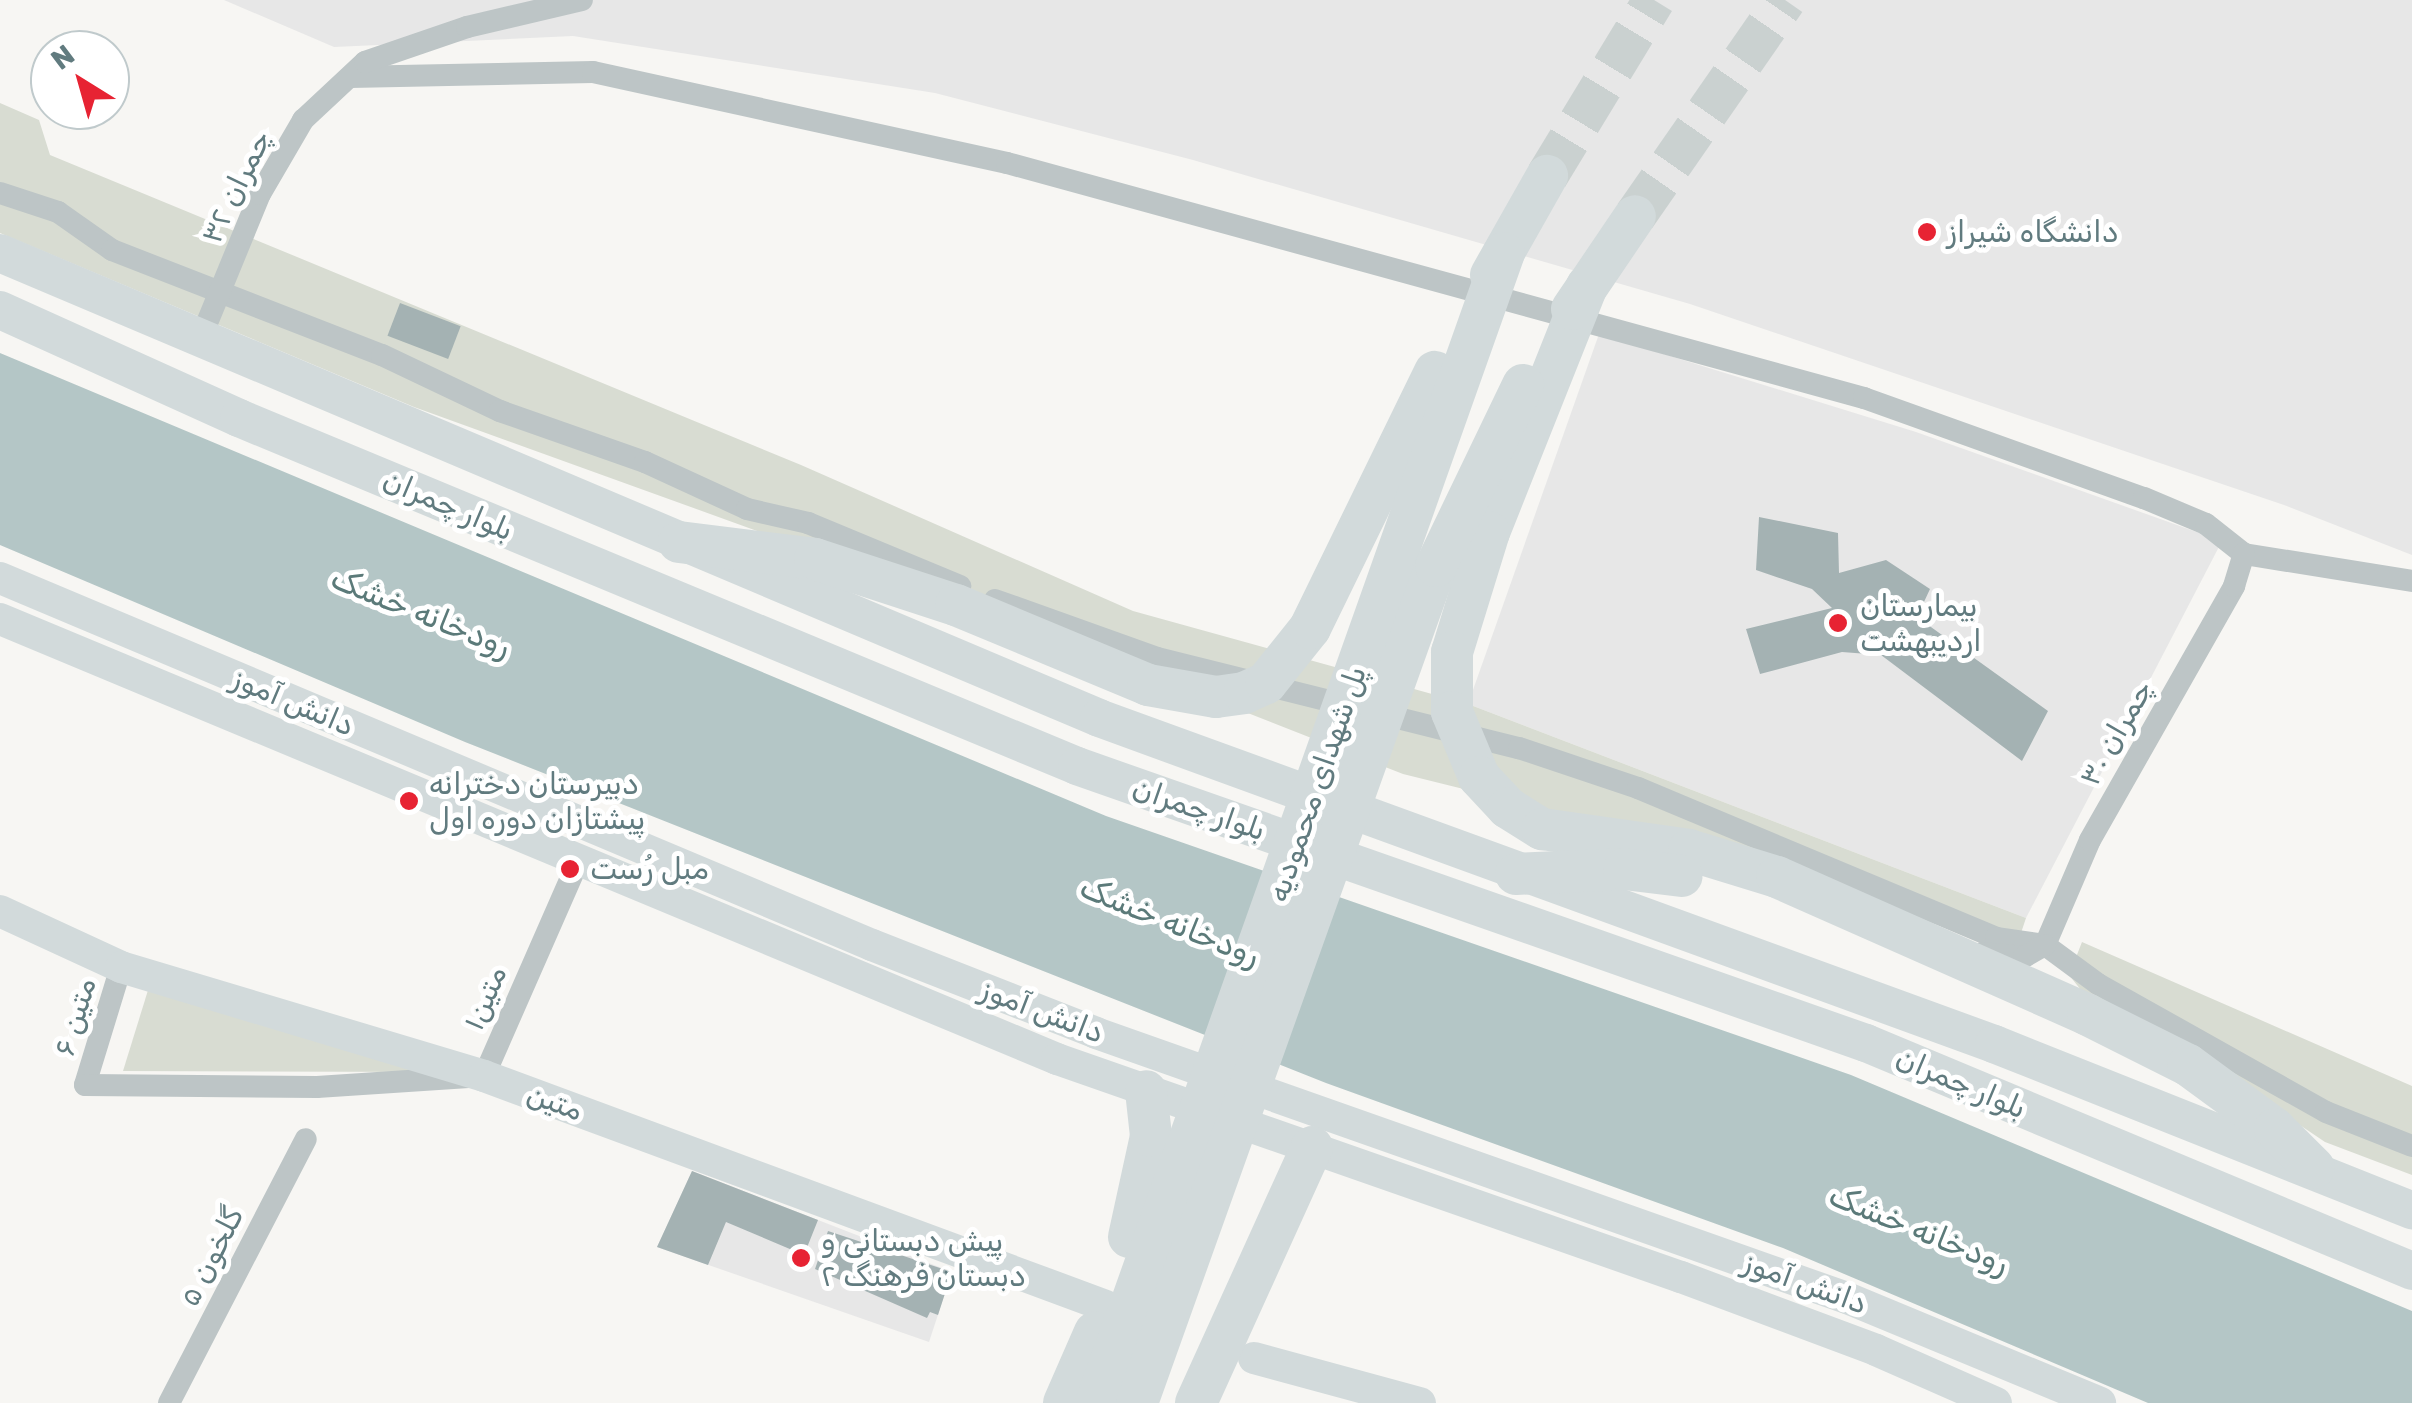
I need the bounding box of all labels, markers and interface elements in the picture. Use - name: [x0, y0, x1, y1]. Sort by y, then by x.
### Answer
- north arrow: [30, 30, 130, 130]
- text: N: [45, 38, 81, 76]
- street label: ۳۲ چمران: [193, 125, 279, 249]
- place label: دانشگاه شیراز: [1947, 214, 2118, 250]
- marker: دانشگاه شیراز: [1916, 221, 1938, 243]
- street label: بلوار چمران: [377, 461, 519, 549]
- water label: رودخانه خشک: [325, 558, 517, 666]
- place label: بیمارستان اردیبهشت: [1860, 588, 1982, 658]
- marker: بیمارستان اردیبهشت: [1825, 610, 1851, 636]
- street label: دانش آموز: [227, 660, 359, 744]
- street label: پل شهدای محمودیه: [1260, 661, 1374, 907]
- street label: ۳۰ چمران: [2071, 674, 2161, 792]
- place label: دبیرستان دخترانه پیشتازان دوره اول: [429, 766, 645, 836]
- street label: بلوار چمران: [1128, 770, 1270, 848]
- marker: دبیرستان دخترانه پیشتازان دوره اول: [398, 790, 420, 812]
- place label: مبل رُست: [590, 851, 709, 887]
- marker: مبل رُست: [559, 858, 581, 880]
- water label: رودخانه خشک: [1074, 867, 1266, 975]
- street label: متین۱: [456, 961, 514, 1035]
- street label: دانش آموز: [975, 971, 1109, 1051]
- street label: ۶ متین: [46, 973, 104, 1061]
- street label: بلوار چمران: [1890, 1039, 2032, 1127]
- street label: متین: [522, 1075, 588, 1129]
- water label: رودخانه خشک: [1823, 1175, 2015, 1283]
- street label: ۵ گلخون: [171, 1201, 251, 1313]
- place label: پیش دبستانی و دبستان فرهنگ ۲: [821, 1223, 1026, 1294]
- street label: دانش آموز: [1738, 1244, 1872, 1322]
- marker: پیش دبستانی و دبستان فرهنگ ۲: [790, 1247, 812, 1269]

